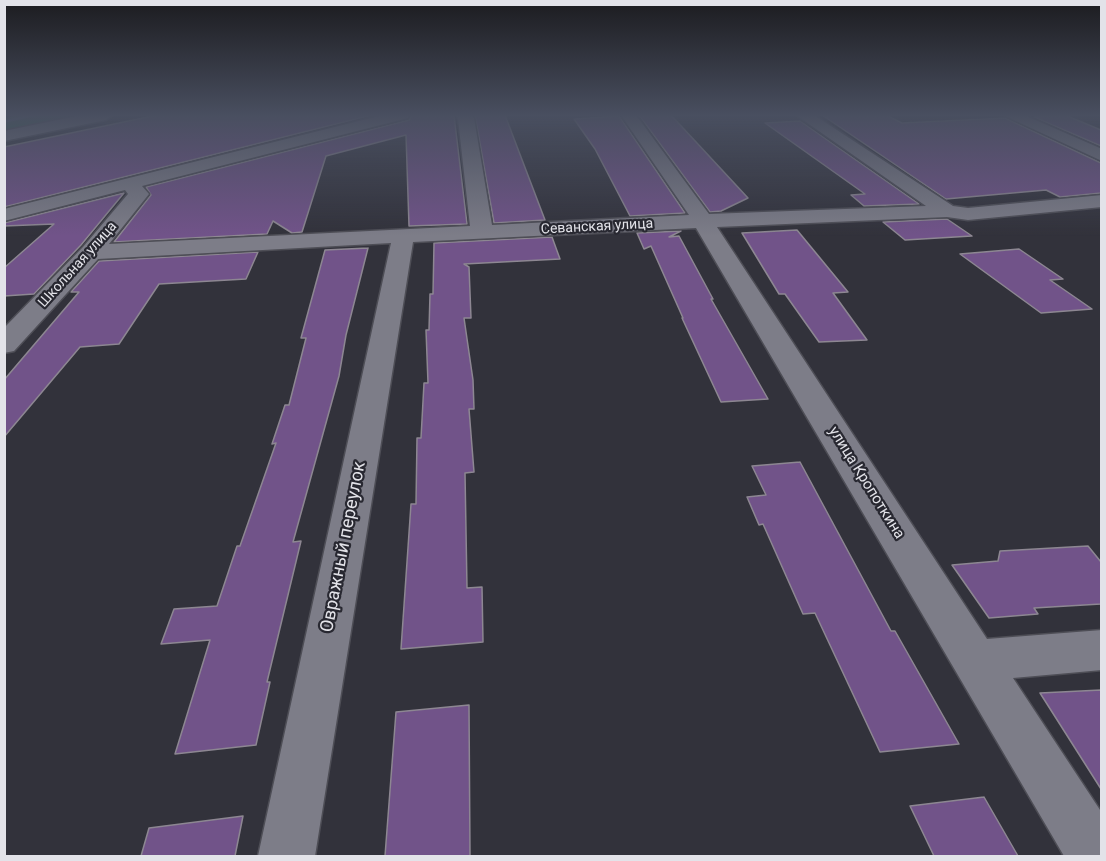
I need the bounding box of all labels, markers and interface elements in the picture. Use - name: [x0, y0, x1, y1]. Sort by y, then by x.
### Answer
- street label: Севанская улица: [540, 216, 654, 238]
- street label: Школьная улица: [35, 219, 121, 311]
- street label: улица Кропоткина: [824, 423, 908, 543]
- street label: Овражный переулок: [317, 460, 371, 634]

